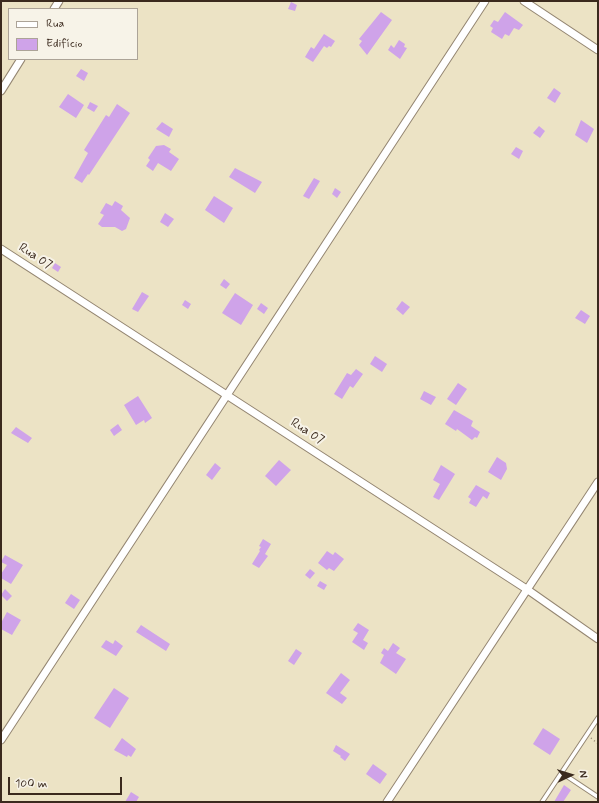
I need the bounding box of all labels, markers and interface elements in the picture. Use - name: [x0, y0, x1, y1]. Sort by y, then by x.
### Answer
- legend: [8, 8, 138, 60]
- text: Rua: [46, 16, 64, 32]
- text: Edifício: [46, 36, 82, 52]
- street label: Rua 07: [15, 240, 55, 274]
- street label: Rua 07: [287, 415, 327, 449]
- north arrow: [551, 755, 591, 795]
- scale bar: [10, 769, 124, 795]
- text: N: [576, 770, 590, 778]
- text: 100 m: [15, 776, 47, 792]

